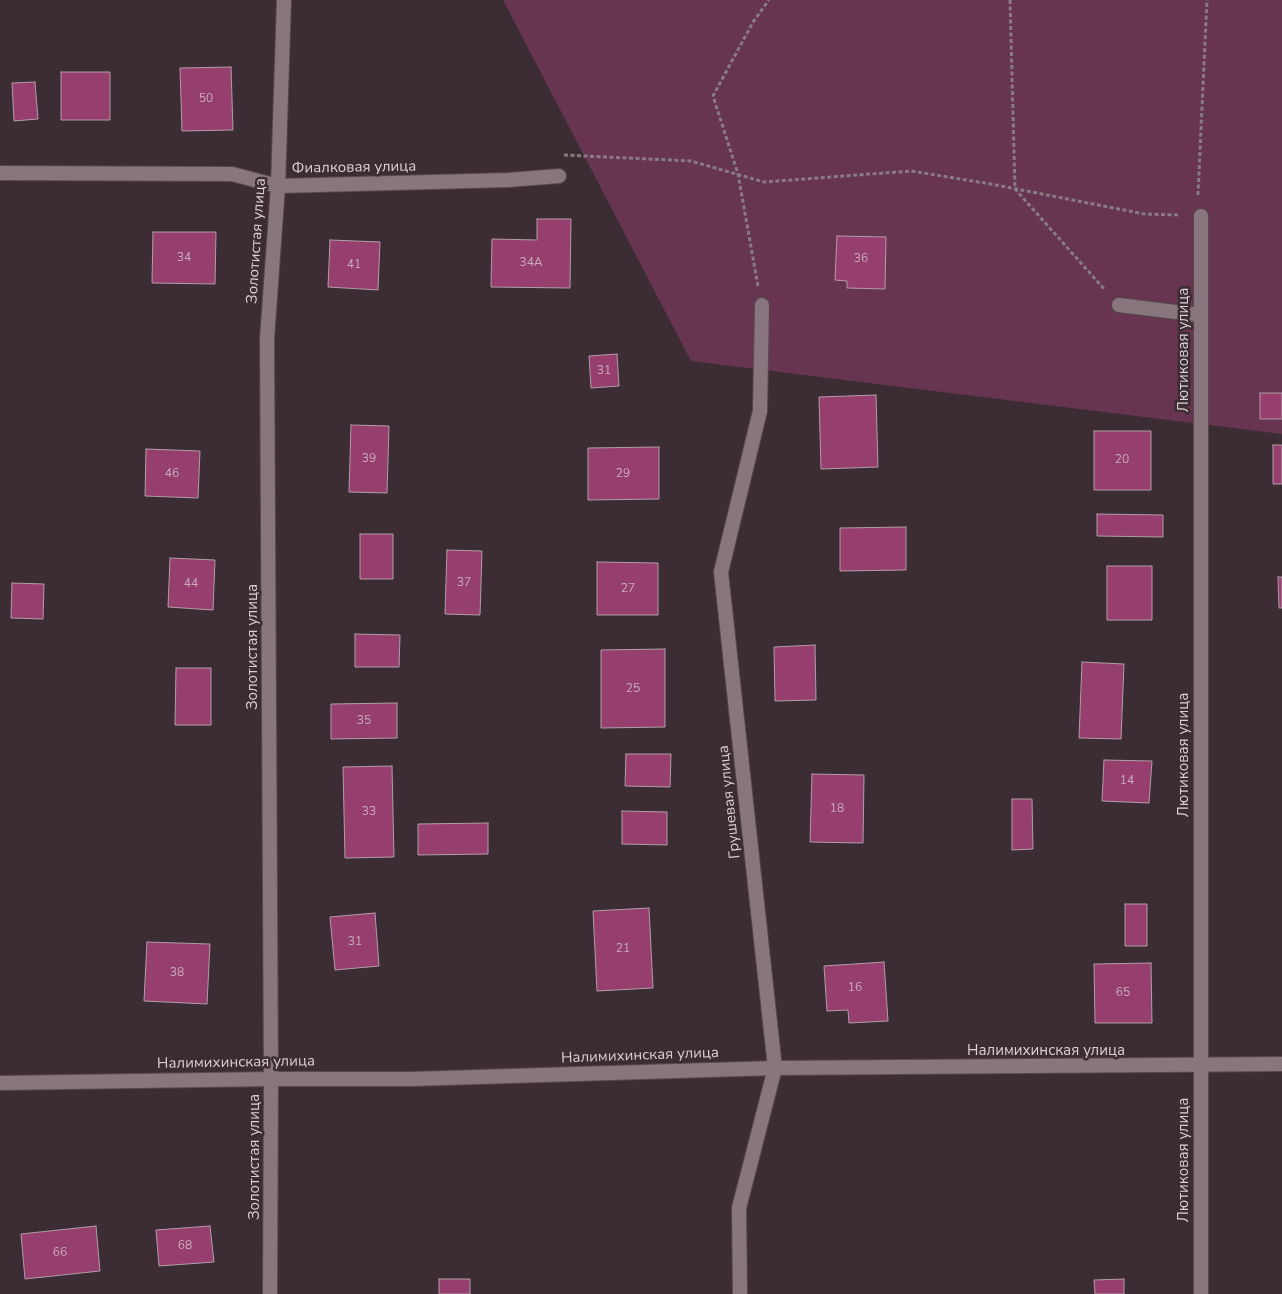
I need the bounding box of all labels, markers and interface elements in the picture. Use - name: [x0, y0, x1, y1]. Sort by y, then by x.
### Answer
- house number: 50: [199, 92, 213, 106]
- street label: Фиалковая улица: [292, 158, 416, 178]
- street label: Золотистая улица: [244, 177, 270, 305]
- house number: 34: [177, 251, 191, 265]
- house number: 36: [854, 252, 868, 266]
- house number: 34А: [519, 256, 543, 270]
- house number: 41: [347, 258, 361, 272]
- street label: Лютиковая улица: [1175, 288, 1193, 412]
- house number: 31: [597, 364, 611, 378]
- house number: 39: [362, 452, 376, 466]
- house number: 20: [1115, 453, 1129, 467]
- house number: 46: [165, 467, 179, 481]
- house number: 29: [616, 467, 630, 481]
- house number: 37: [457, 576, 471, 590]
- house number: 44: [184, 577, 198, 591]
- house number: 27: [621, 582, 635, 596]
- street label: Золотистая улица: [244, 584, 262, 710]
- house number: 25: [626, 682, 640, 696]
- street label: Лютиковая улица: [1175, 693, 1193, 817]
- house number: 35: [357, 714, 371, 728]
- street label: Грушевая улица: [715, 744, 745, 860]
- house number: 14: [1120, 774, 1134, 788]
- house number: 18: [830, 802, 844, 816]
- house number: 33: [362, 805, 376, 819]
- house number: 31: [348, 935, 362, 949]
- house number: 21: [616, 942, 630, 956]
- house number: 38: [170, 966, 184, 980]
- house number: 16: [848, 981, 862, 995]
- house number: 65: [1116, 986, 1130, 1000]
- street label: Налимихинская улица: [967, 1042, 1125, 1060]
- street label: Налимихинская улица: [561, 1044, 719, 1068]
- street label: Налимихинская улица: [157, 1053, 315, 1073]
- street label: Золотистая улица: [246, 1094, 264, 1220]
- street label: Лютиковая улица: [1175, 1098, 1193, 1222]
- house number: 68: [178, 1239, 192, 1253]
- house number: 66: [53, 1246, 67, 1260]

